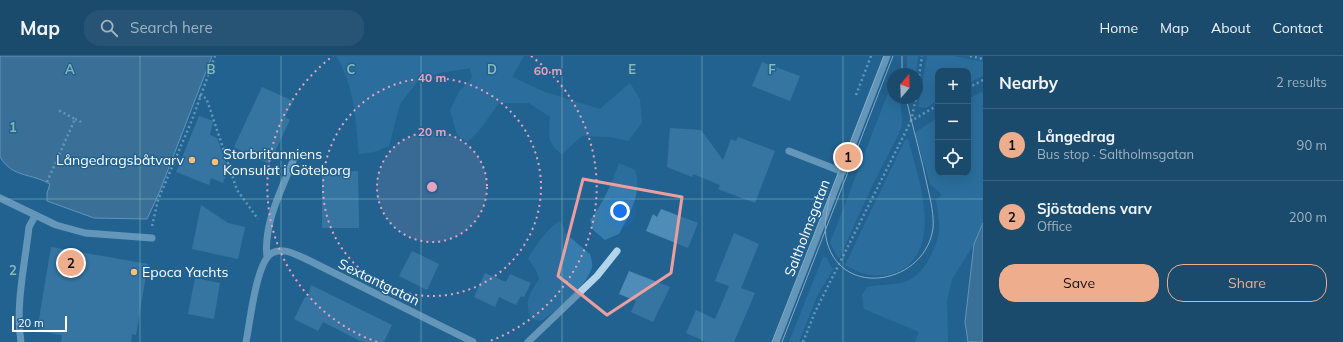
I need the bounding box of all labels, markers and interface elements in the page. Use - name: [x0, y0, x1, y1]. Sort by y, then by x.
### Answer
- search box: [84, 10, 364, 46]
- text: Map: [20, 16, 60, 40]
- icon: search: [98, 17, 120, 39]
- text: Search here: [130, 18, 213, 37]
- text: Home: [1099, 19, 1138, 37]
- text: Map: [1160, 19, 1189, 37]
- text: About: [1211, 19, 1251, 37]
- text: Contact: [1273, 19, 1323, 37]
- text: A: [65, 61, 75, 77]
- text: B: [207, 61, 216, 77]
- text: C: [347, 61, 356, 77]
- text: D: [487, 61, 497, 77]
- text: E: [628, 61, 636, 77]
- text: F: [768, 61, 776, 77]
- text: 60 m: [534, 63, 562, 78]
- north arrow: [887, 68, 923, 104]
- map controls: [935, 68, 971, 176]
- button: +: [935, 68, 971, 104]
- text: 40 m: [418, 70, 446, 85]
- text: Nearby: [999, 72, 1058, 93]
- text: 2 results: [1276, 74, 1327, 90]
- button: −: [935, 104, 971, 140]
- text: 1: [9, 119, 17, 135]
- text: 20 m: [418, 124, 446, 139]
- text: Långedrag: [1037, 127, 1115, 146]
- text: 1: [1008, 137, 1016, 153]
- text: 90 m: [1297, 137, 1327, 153]
- button: locate: [935, 140, 971, 176]
- pin: 1: [835, 142, 861, 172]
- place label: Storbritanniens Konsulat i Göteborg: [223, 145, 351, 179]
- text: Bus stop · Saltholmsgatan: [1037, 146, 1194, 162]
- place label: Långedragsbåtvarv: [56, 151, 185, 169]
- marker: Långedragsbåtvarv: [187, 155, 197, 165]
- marker: Storbritanniens Konsulat i Göteborg: [210, 157, 220, 167]
- street label: Saltholmsgatan: [780, 177, 834, 279]
- centre of rings: [425, 180, 439, 194]
- text: Sjöstadens varv: [1037, 199, 1152, 218]
- your location: [610, 201, 630, 221]
- text: 2: [1008, 209, 1016, 225]
- text: 200 m: [1289, 209, 1327, 225]
- text: Office: [1037, 218, 1072, 234]
- pin: 2: [58, 248, 84, 278]
- street label: Sextantgatan: [335, 255, 423, 309]
- text: 2: [9, 262, 17, 278]
- place label: Epoca Yachts: [142, 263, 228, 281]
- button: Save: [999, 264, 1159, 302]
- button: Share: [1167, 264, 1327, 302]
- marker: Epoca Yachts: [129, 267, 139, 277]
- scale bar: [12, 314, 67, 333]
- text: 20 m: [18, 316, 44, 330]

